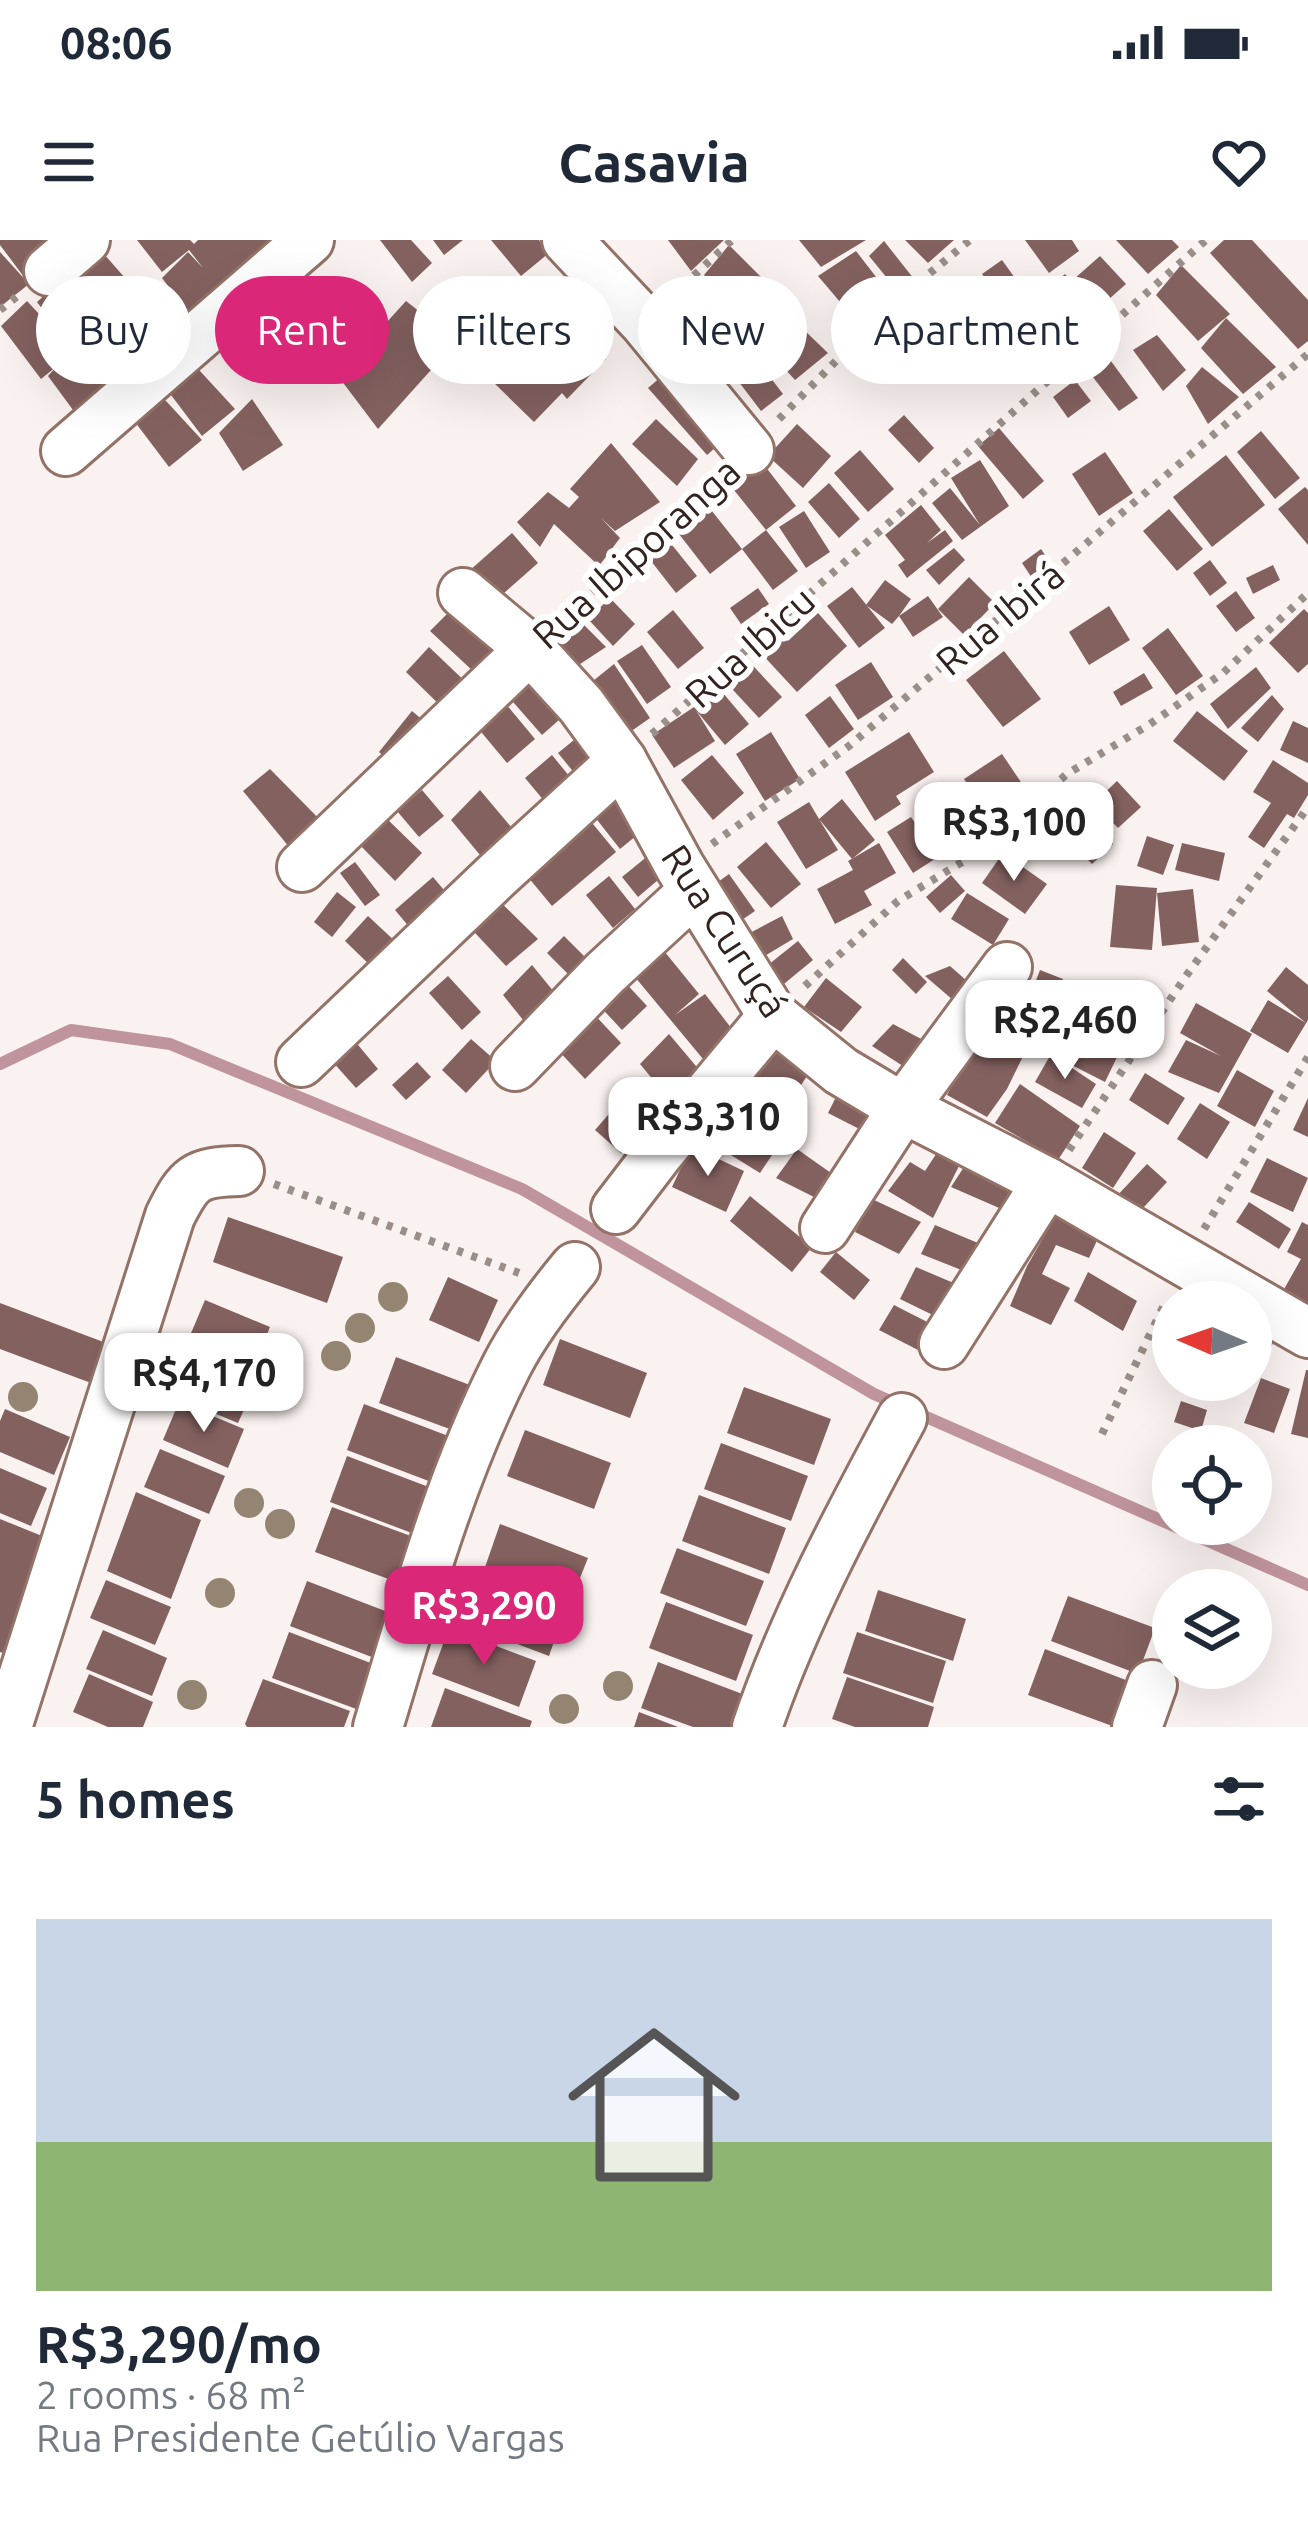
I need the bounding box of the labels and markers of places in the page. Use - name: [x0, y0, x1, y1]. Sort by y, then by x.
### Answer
- pin: R$3,100: [903, 782, 1125, 884]
- pin: R$2,460: [954, 980, 1176, 1082]
- pin: R$3,310: [597, 1077, 819, 1179]
- pin: R$4,170: [93, 1333, 315, 1435]
- pin: R$3,290: [373, 1566, 595, 1668]

